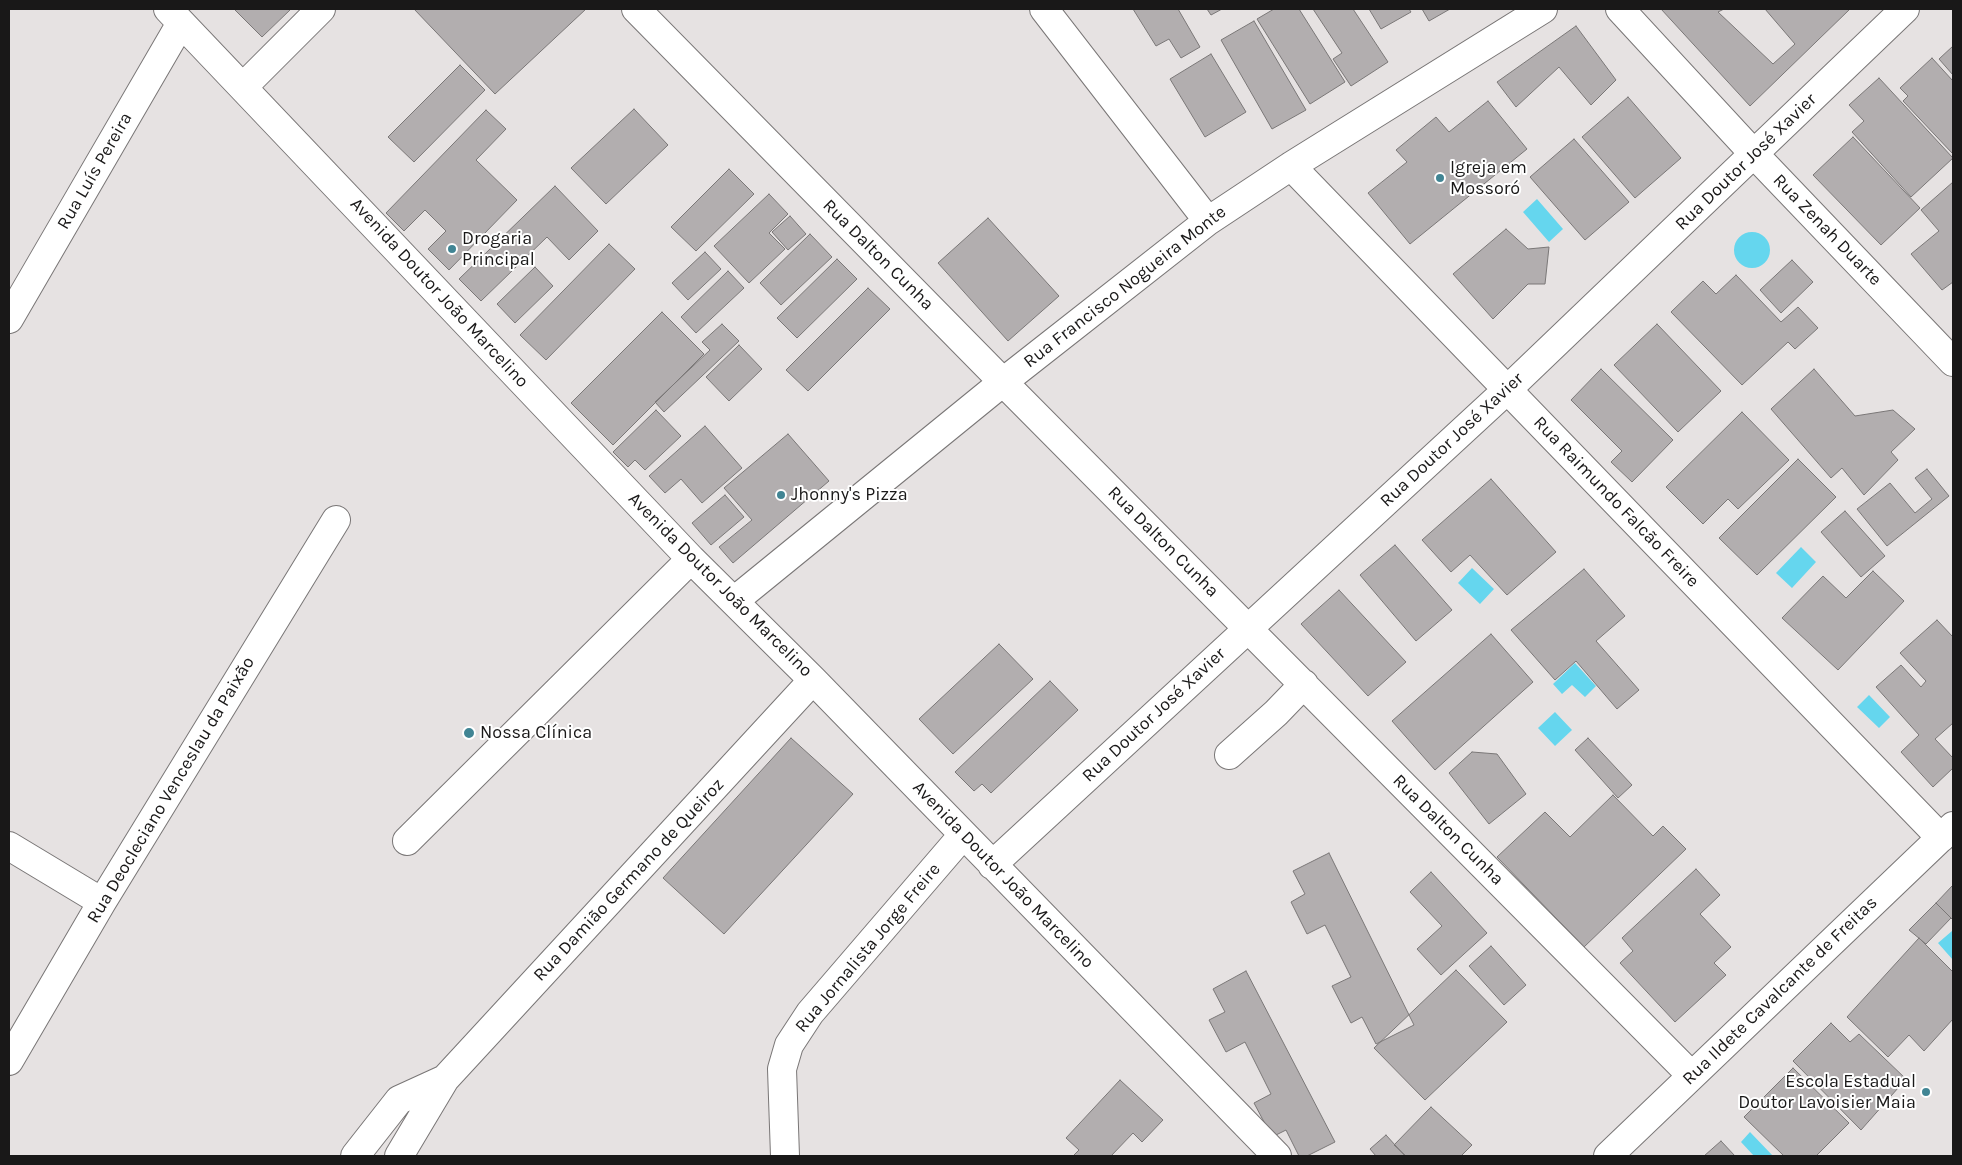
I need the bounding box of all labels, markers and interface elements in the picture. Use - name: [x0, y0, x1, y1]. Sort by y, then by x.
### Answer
- street label: Rua Doutor José Xavier: [1671, 89, 1821, 235]
- street label: Rua Luís Pereira: [53, 109, 137, 233]
- place label: Igreja em Mossoró: [1450, 157, 1527, 200]
- street label: Rua Zenah Duarte: [1768, 170, 1886, 290]
- marker: Igreja em Mossoró: [1434, 172, 1446, 184]
- street label: Avenida Doutor João Marcelino: [345, 194, 533, 392]
- street label: Rua Dalton Cunha: [818, 195, 938, 315]
- street label: Rua Francisco Nogueira Monte: [1020, 201, 1230, 373]
- place label: Drogaria Principal: [462, 228, 535, 270]
- marker: Drogaria Principal: [446, 243, 458, 255]
- street label: Rua Doutor José Xavier: [1376, 368, 1528, 512]
- street label: Rua Raimundo Falcão Freire: [1529, 412, 1703, 592]
- street label: Rua Dalton Cunha: [1103, 482, 1223, 602]
- place label: Jhonny's Pizza: [791, 484, 908, 506]
- street label: Avenida Doutor João Marcelino: [623, 488, 817, 682]
- marker: Jhonny's Pizza: [775, 489, 787, 501]
- street label: Rua Doutor José Xavier: [1078, 643, 1230, 787]
- street label: Rua Deocleciano Venceslau da Paixão: [83, 653, 259, 927]
- place label: Nossa Clínica: [480, 722, 592, 744]
- marker: Nossa Clínica: [462, 726, 476, 740]
- street label: Rua Dalton Cunha: [1388, 770, 1508, 890]
- street label: Rua Damião Germano de Queiroz: [529, 774, 729, 986]
- street label: Avenida Doutor João Marcelino: [908, 777, 1098, 973]
- street label: Rua Jornalista Jorge Freire: [791, 859, 945, 1037]
- street label: Rua Ildete Cavalcante de Freitas: [1678, 892, 1882, 1090]
- place label: Escola Estadual Doutor Lavoisier Maia: [1738, 1071, 1916, 1114]
- marker: Escola Estadual Doutor Lavoisier Maia: [1920, 1086, 1932, 1098]

